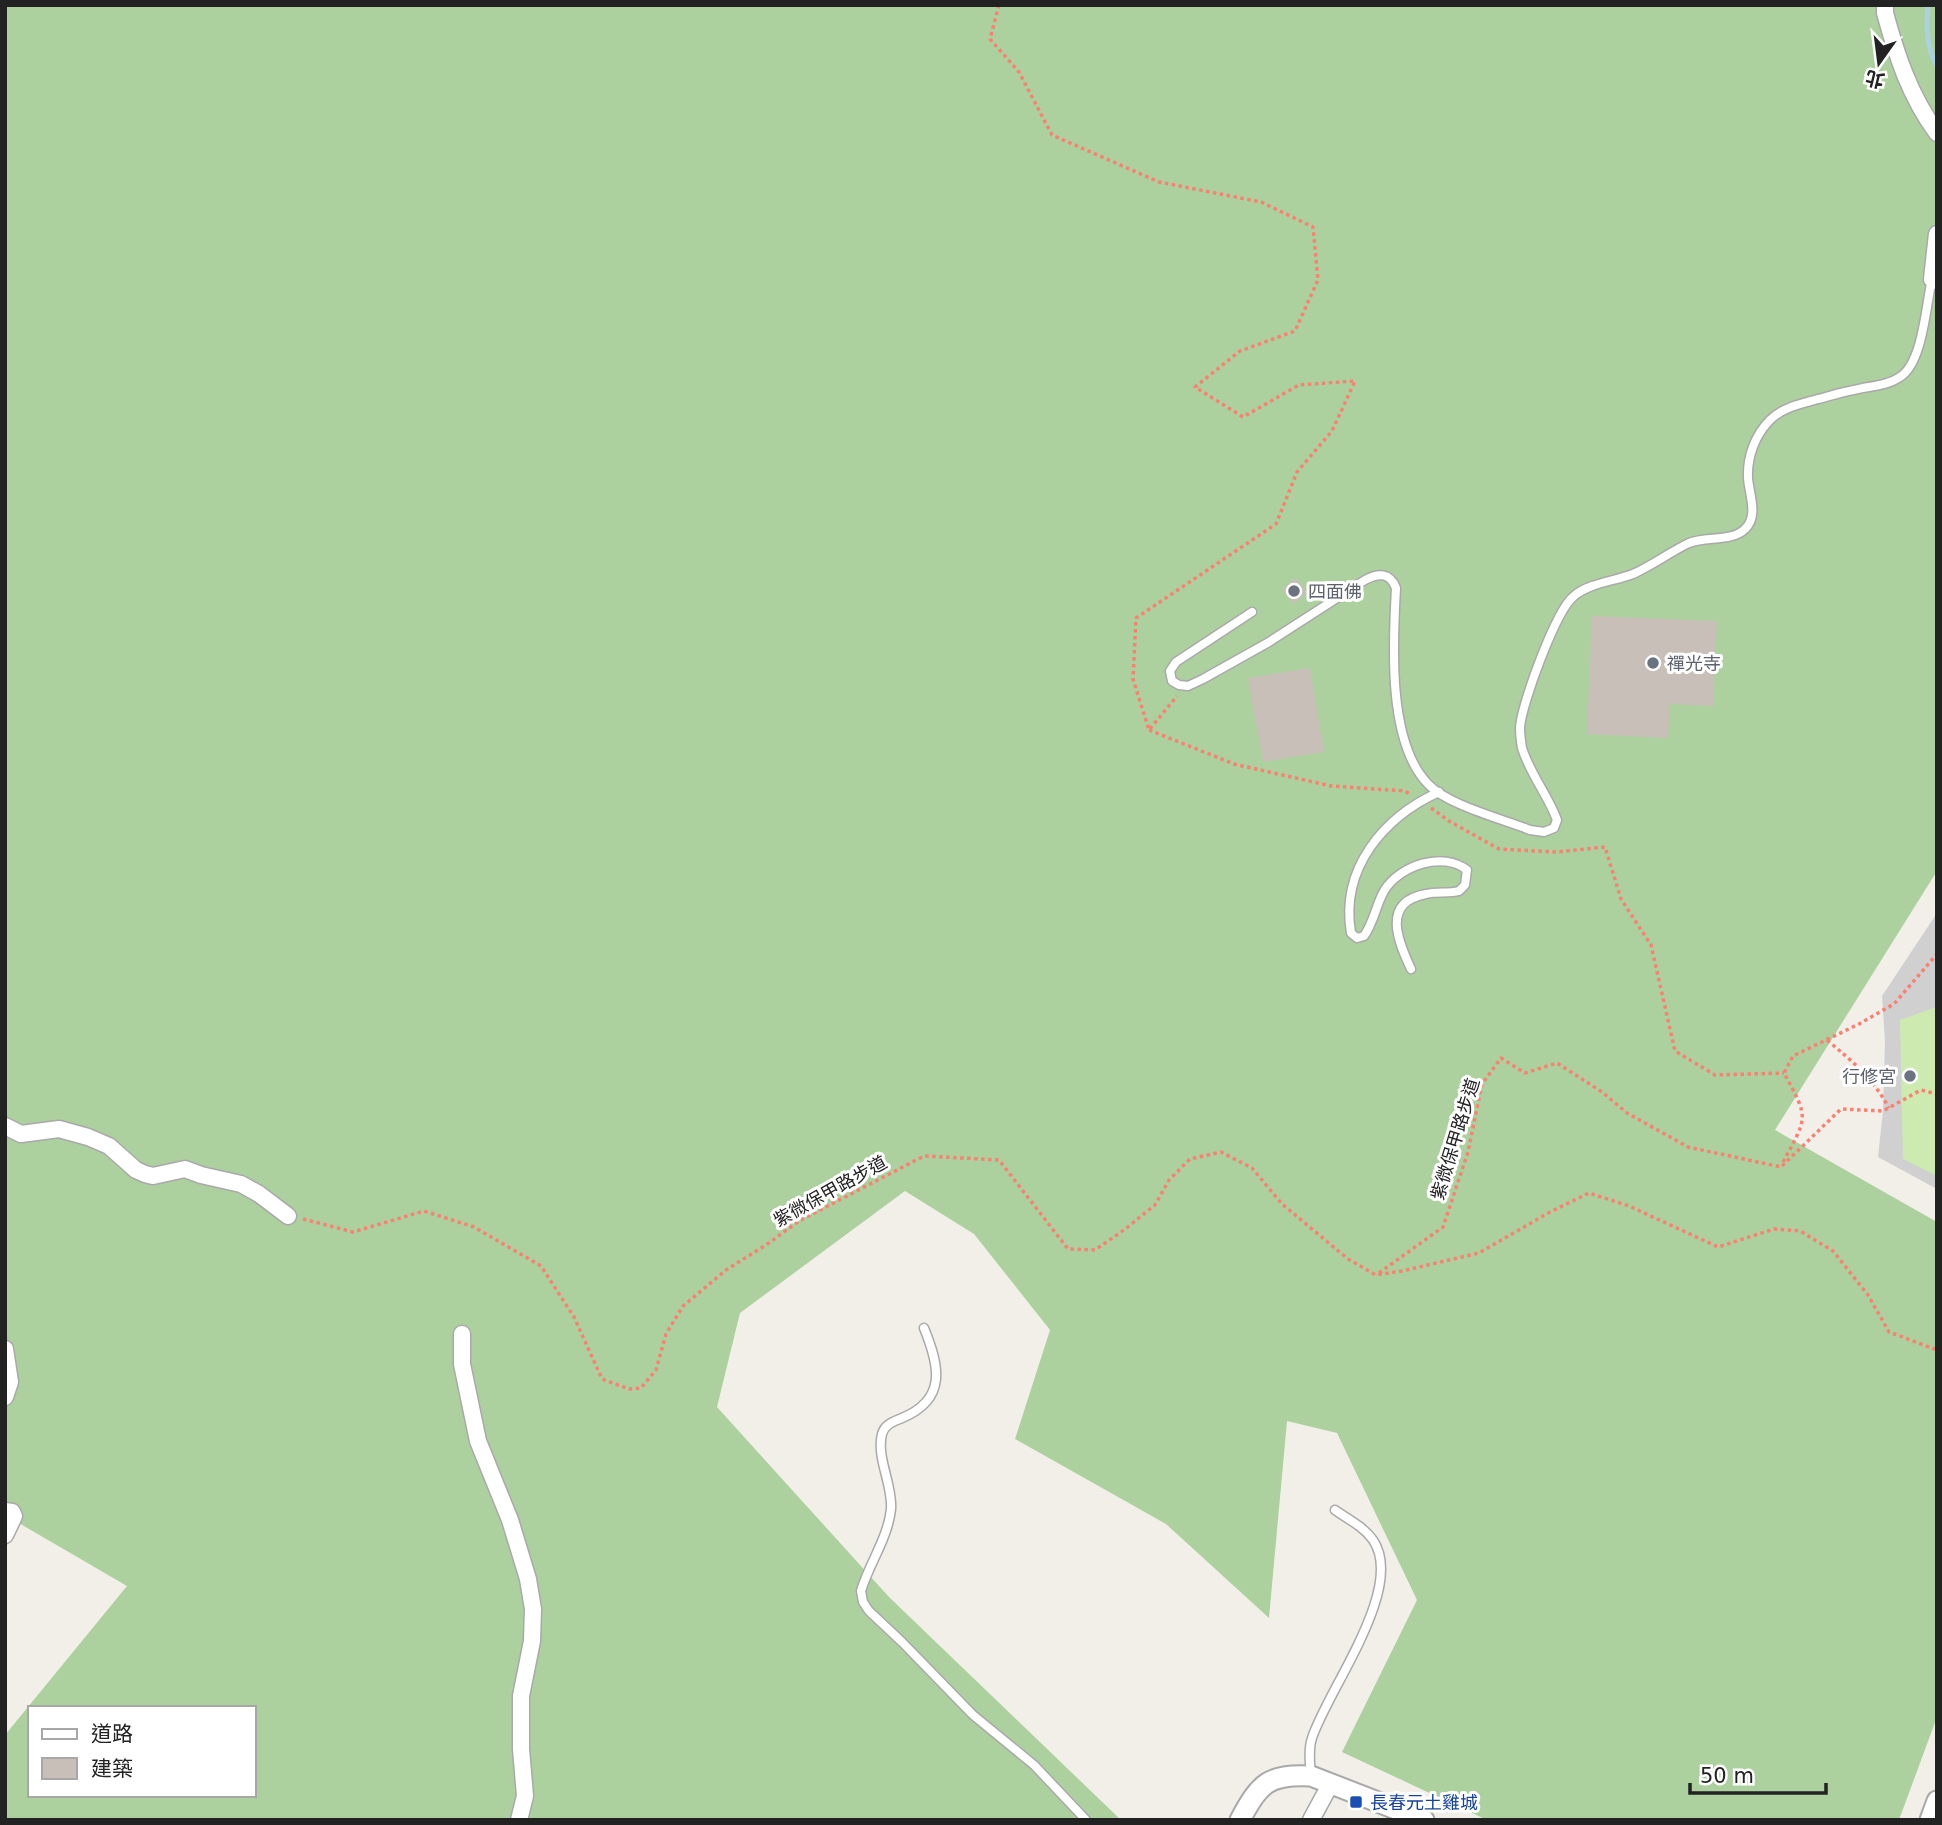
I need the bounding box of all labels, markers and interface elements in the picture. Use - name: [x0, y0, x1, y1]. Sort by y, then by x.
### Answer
- north arrow: [1844, 28, 1914, 98]
- text: 北: [1863, 67, 1887, 92]
- place label: 四面佛: [1308, 581, 1362, 602]
- marker: 四面佛: [1286, 583, 1302, 599]
- place label: 禪光寺: [1667, 653, 1721, 674]
- marker: 禪光寺: [1645, 655, 1661, 671]
- place label: 行修宮: [1842, 1066, 1896, 1087]
- marker: 行修宮: [1902, 1068, 1918, 1084]
- street label: 紫微保甲路步道: [1427, 1076, 1483, 1202]
- street label: 紫微保甲路步道: [770, 1151, 890, 1231]
- legend: [28, 1706, 256, 1797]
- text: 道路: [91, 1722, 133, 1746]
- scale bar: [1690, 1752, 1826, 1796]
- text: 建築: [91, 1757, 133, 1781]
- text: 50 m: [1700, 1764, 1754, 1788]
- place label: 長春元土雞城: [1370, 1792, 1478, 1813]
- marker: 長春元土雞城: [1348, 1794, 1364, 1810]

